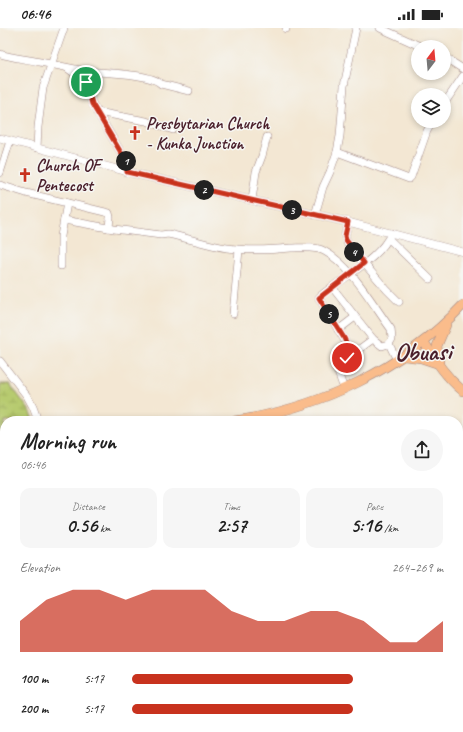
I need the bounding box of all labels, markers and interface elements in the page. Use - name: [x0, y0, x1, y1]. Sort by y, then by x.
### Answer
- text: 06:46: [20, 5, 51, 24]
- north arrow: [411, 40, 451, 80]
- map controls: [411, 40, 451, 128]
- pin: [69, 65, 103, 99]
- icon: arrive: [75, 71, 97, 93]
- button: layers: [411, 88, 451, 128]
- place label: Presbytarian Church - Kunka Junction: [146, 113, 270, 154]
- church icon: Presbytarian Church - Kunka Junction: [127, 125, 143, 141]
- pin: 1: [116, 151, 136, 171]
- text: 1: [124, 154, 128, 168]
- place label: Church OF Pentecost: [36, 155, 104, 196]
- church icon: Church OF Pentecost: [17, 167, 33, 183]
- pin: 2: [194, 180, 214, 200]
- text: 2: [202, 183, 206, 197]
- pin: 3: [282, 200, 302, 220]
- text: 3: [290, 203, 294, 217]
- pin: 4: [344, 242, 364, 262]
- text: 4: [352, 245, 356, 259]
- pin: 5: [319, 304, 339, 324]
- text: 5: [327, 307, 331, 321]
- district label: Obuasi: [395, 336, 454, 368]
- pin: [330, 341, 364, 375]
- icon: check: [336, 347, 358, 369]
- text: Morning run: [20, 428, 116, 456]
- button: share: [401, 429, 443, 471]
- text: 06:46: [20, 457, 46, 473]
- text: Distance: [72, 499, 105, 513]
- text: Time: [223, 499, 240, 513]
- text: Pace: [366, 499, 383, 513]
- text: 0.56: [66, 513, 97, 538]
- text: 2:57: [216, 513, 247, 538]
- text: 5:16: [350, 513, 382, 538]
- text: km: [97, 521, 111, 535]
- text: /km: [382, 521, 399, 535]
- text: Elevation: [20, 560, 60, 576]
- text: 264–269 m: [392, 560, 443, 576]
- text: 100 m: [20, 671, 48, 687]
- text: 5:17: [84, 671, 104, 687]
- text: 200 m: [20, 701, 48, 717]
- text: 5:17: [84, 701, 104, 717]

